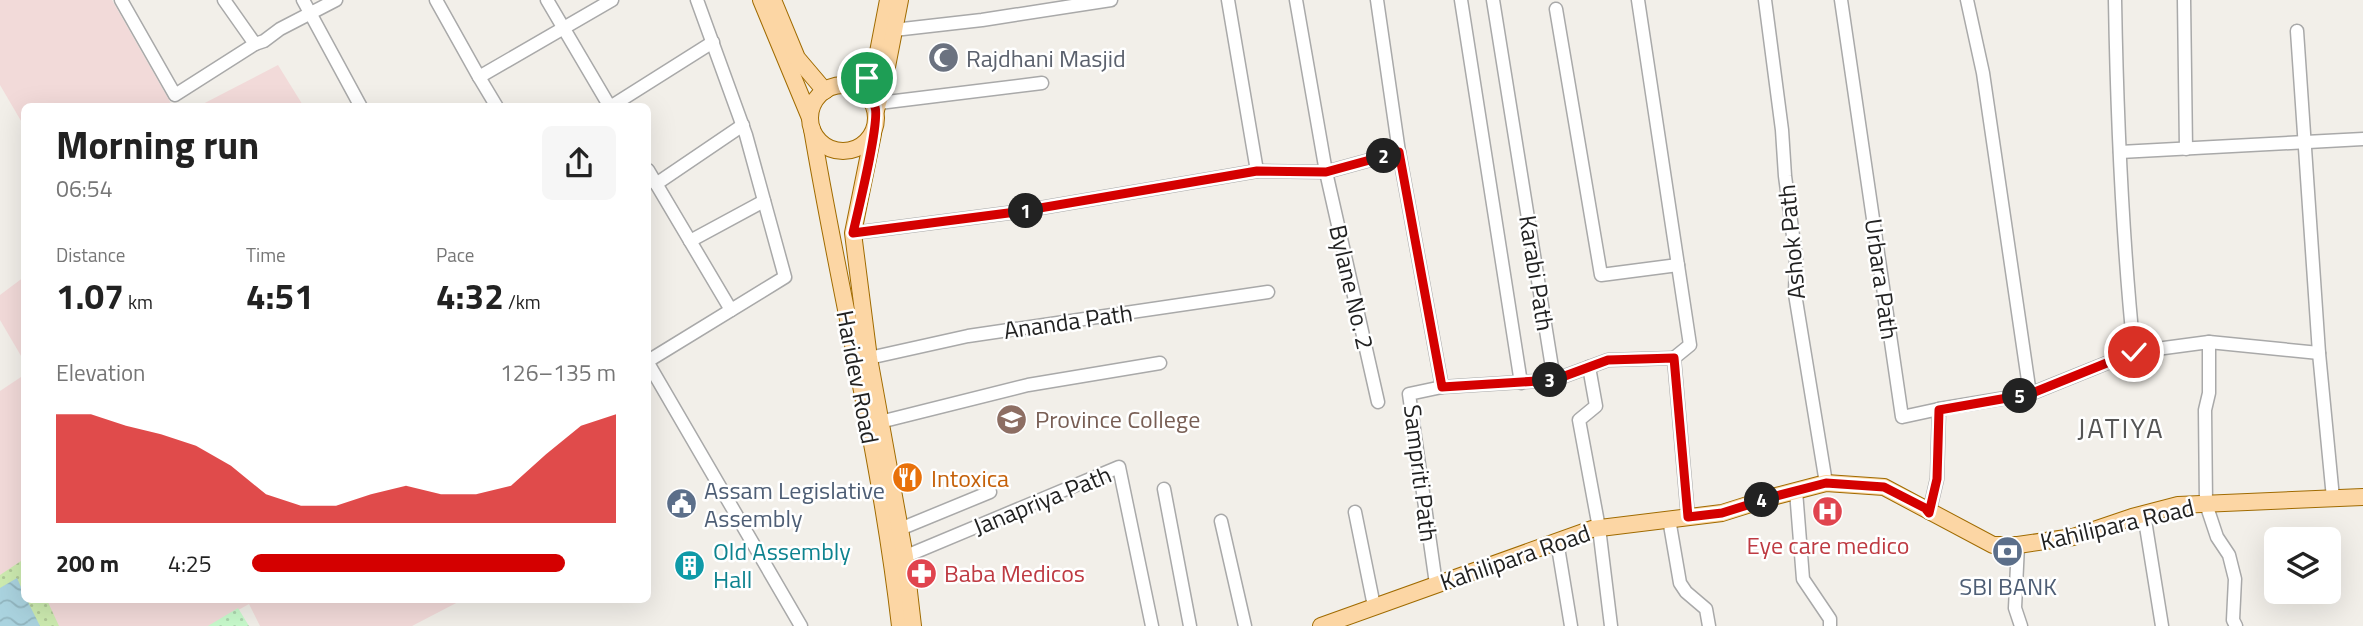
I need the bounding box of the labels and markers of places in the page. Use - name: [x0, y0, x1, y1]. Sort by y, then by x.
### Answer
- place label: Rajdhani Masjid: [966, 40, 1126, 76]
- mosque icon: Rajdhani Masjid: [926, 41, 960, 75]
- pin: [837, 48, 897, 108]
- pin: 2: [1366, 138, 1402, 174]
- pin: 1: [1009, 194, 1044, 228]
- pin: [2104, 322, 2164, 382]
- pin: 3: [1532, 362, 1568, 398]
- pin: 5: [2002, 378, 2038, 414]
- place label: Province College: [1035, 401, 1200, 437]
- school or university icon: Province College: [995, 402, 1029, 436]
- place label: Intoxica: [931, 460, 1009, 496]
- restaurant icon: Intoxica: [891, 461, 925, 495]
- place label: Assam Legislative Assembly: [704, 472, 885, 536]
- pin: 4: [1744, 482, 1780, 518]
- public building icon: Assam Legislative Assembly: [664, 487, 698, 521]
- hospital icon: Eye care medico: [1811, 494, 1845, 528]
- place label: Eye care medico: [1747, 527, 1909, 563]
- place label: Old Assembly Hall: [713, 533, 851, 597]
- bank icon: SBI BANK: [1991, 535, 2025, 569]
- building icon: Old Assembly Hall: [673, 548, 707, 582]
- place label: Baba Medicos: [944, 555, 1085, 591]
- pharmacy icon: Baba Medicos: [904, 556, 938, 590]
- place label: SBI BANK: [1959, 568, 2057, 604]

